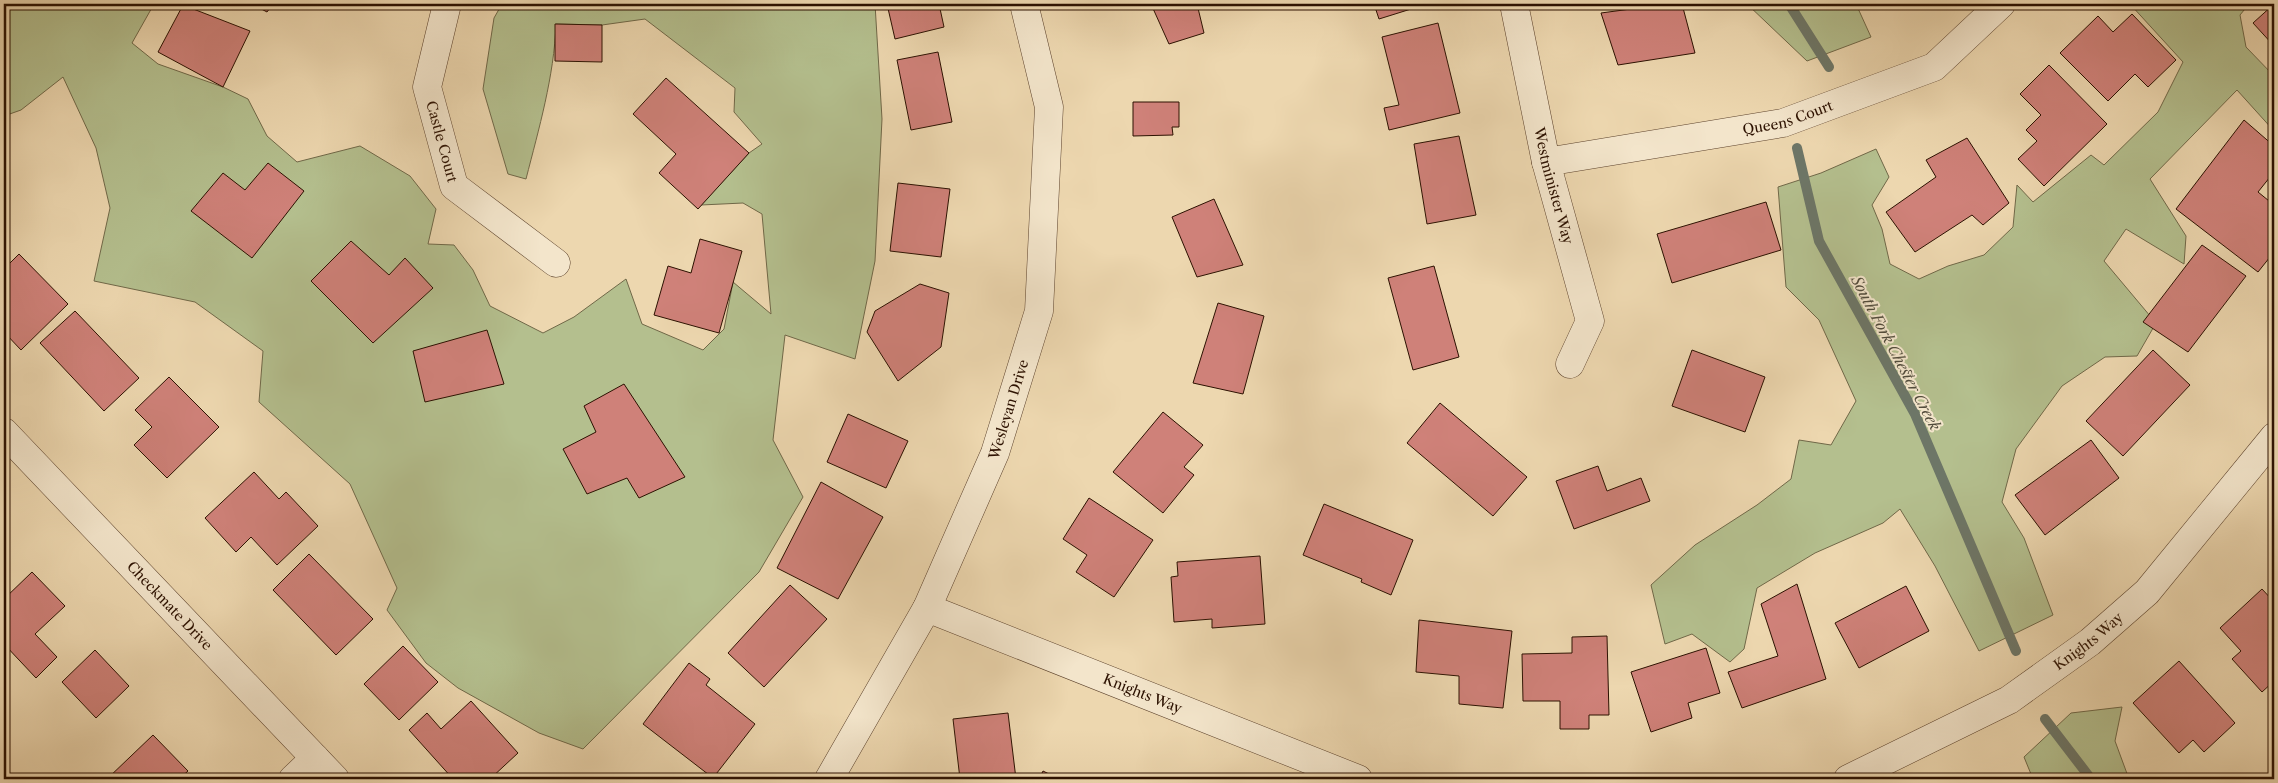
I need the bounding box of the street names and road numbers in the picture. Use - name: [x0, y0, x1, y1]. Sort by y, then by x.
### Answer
- street label: Queens Court: [1741, 96, 1835, 139]
- street label: Castle Court: [422, 99, 462, 184]
- street label: Westminister Way: [1530, 125, 1577, 246]
- street label: Wesleyan Drive: [984, 357, 1032, 462]
- street label: Checkmate Drive: [123, 557, 216, 654]
- street label: Knights Way: [2050, 608, 2127, 674]
- street label: Knights Way: [1101, 670, 1185, 717]

